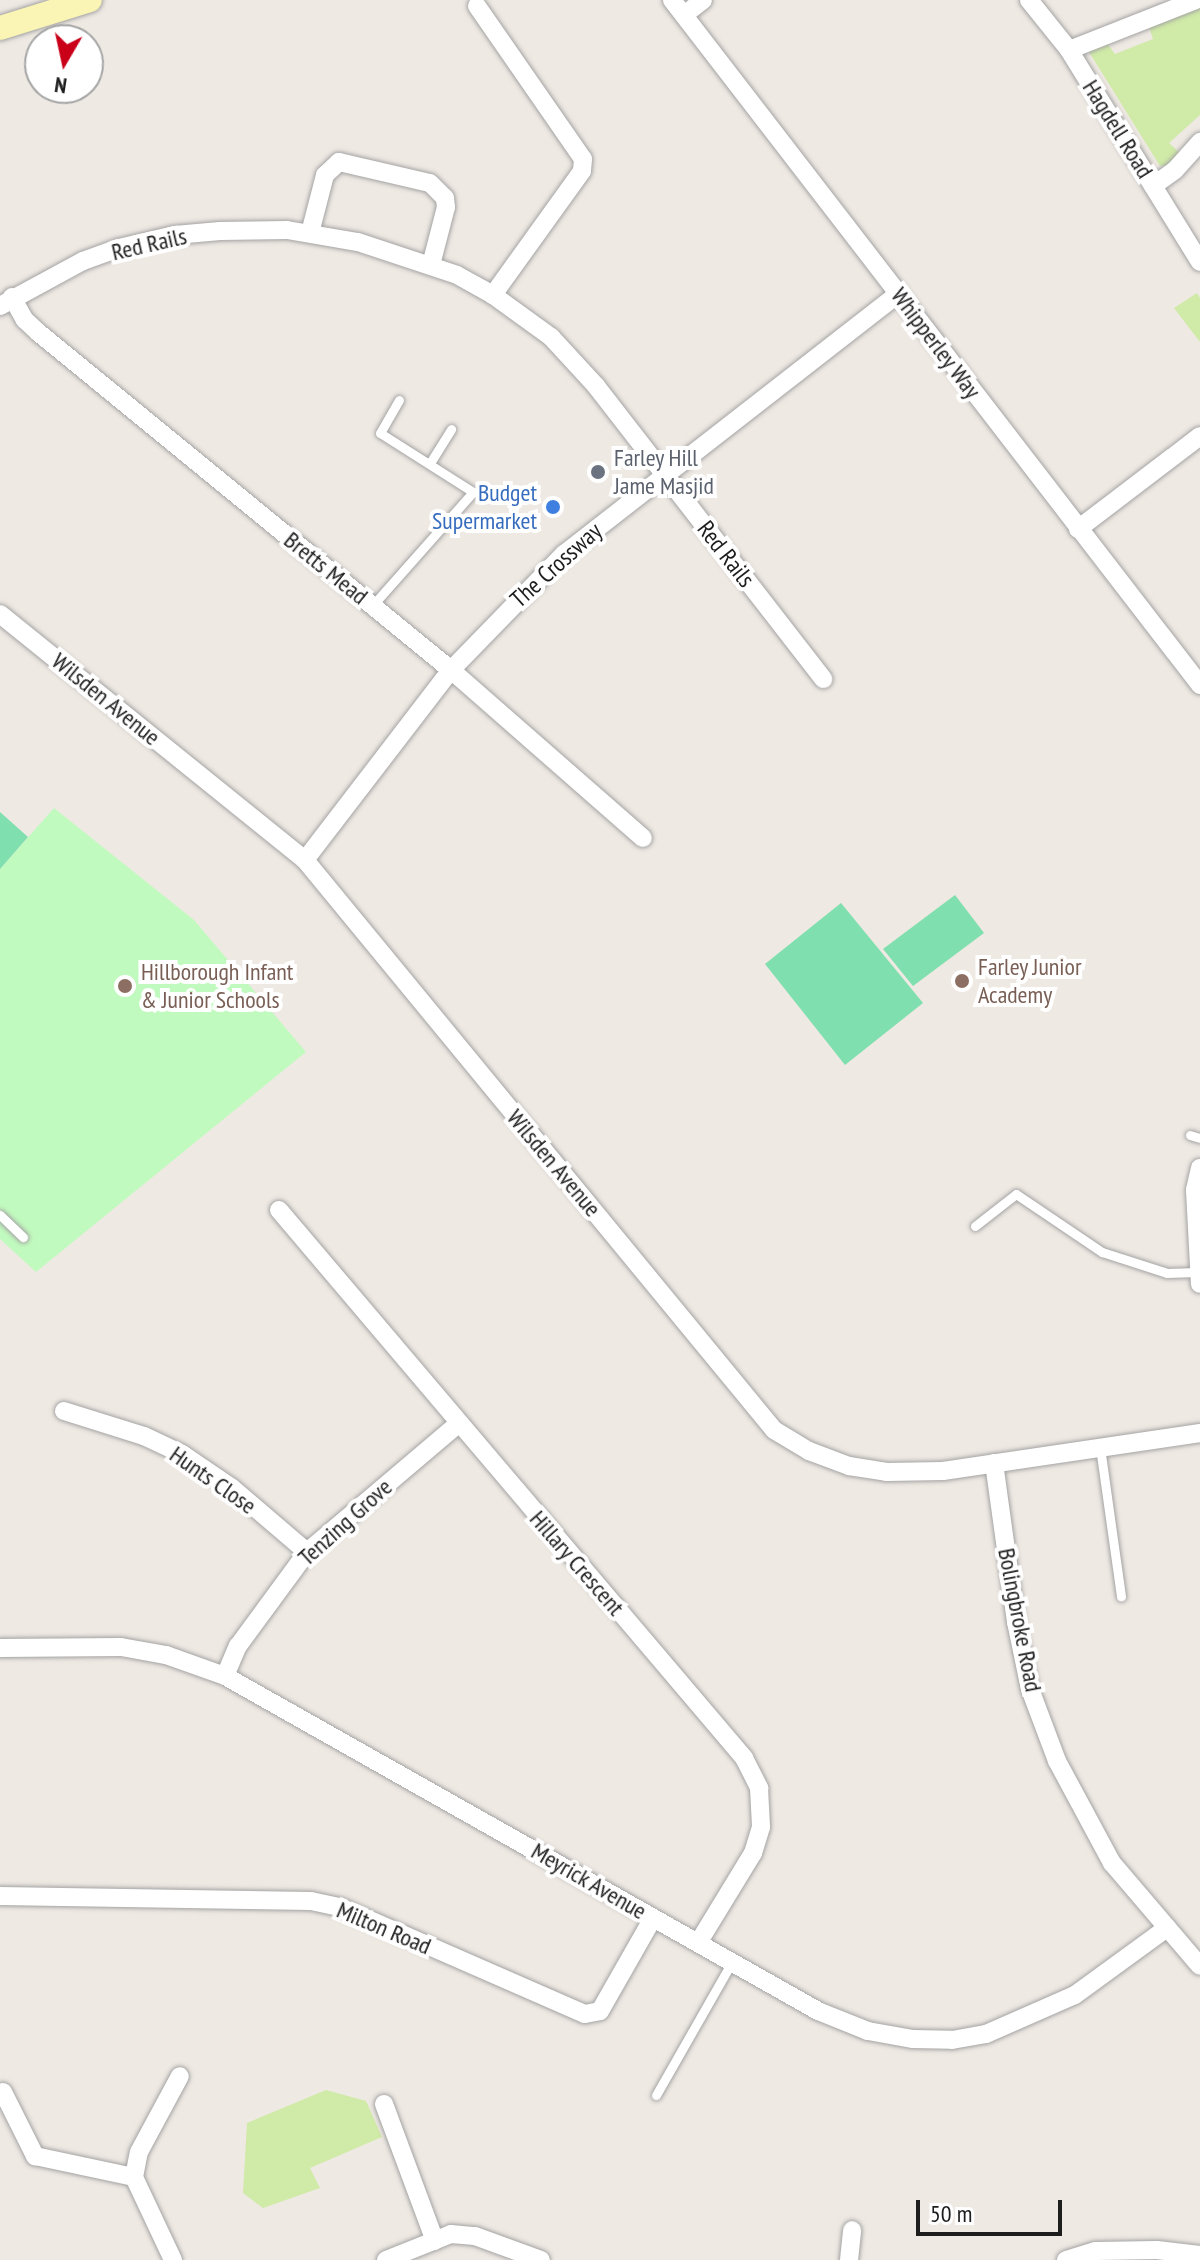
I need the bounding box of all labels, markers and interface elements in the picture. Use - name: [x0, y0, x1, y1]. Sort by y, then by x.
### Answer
- north arrow: [24, 24, 104, 104]
- text: N: [53, 71, 69, 100]
- street label: Hagdell Road: [1077, 75, 1159, 183]
- street label: Red Rails: [109, 221, 189, 267]
- street label: Whipperley Way: [885, 281, 987, 405]
- place label: Farley Hill Jame Masjid: [614, 444, 714, 500]
- marker: Farley Hill Jame Masjid: [589, 463, 607, 481]
- place label: Budget Supermarket: [432, 479, 537, 535]
- marker: Budget Supermarket: [544, 498, 562, 516]
- street label: Red Rails: [691, 515, 761, 593]
- street label: The Crossway: [504, 517, 608, 613]
- street label: Bretts Mead: [278, 526, 374, 610]
- street label: Wilsden Avenue: [46, 646, 166, 752]
- place label: Farley Junior Academy: [978, 953, 1082, 1009]
- place label: Hillborough Infant & Junior Schools: [141, 958, 293, 1014]
- marker: Farley Junior Academy: [953, 972, 971, 990]
- marker: Hillborough Infant & Junior Schools: [116, 977, 134, 995]
- street label: Wilsden Avenue: [501, 1103, 607, 1223]
- street label: Hunts Close: [164, 1440, 262, 1520]
- street label: Tenzing Grove: [292, 1472, 398, 1572]
- street label: Hillary Crescent: [523, 1504, 631, 1622]
- street label: Bolingbroke Road: [992, 1546, 1048, 1694]
- street label: Meyrick Avenue: [526, 1836, 652, 1926]
- street label: Milton Road: [333, 1895, 435, 1961]
- scale bar: [920, 2184, 1066, 2234]
- text: 50 m: [930, 2198, 972, 2229]

